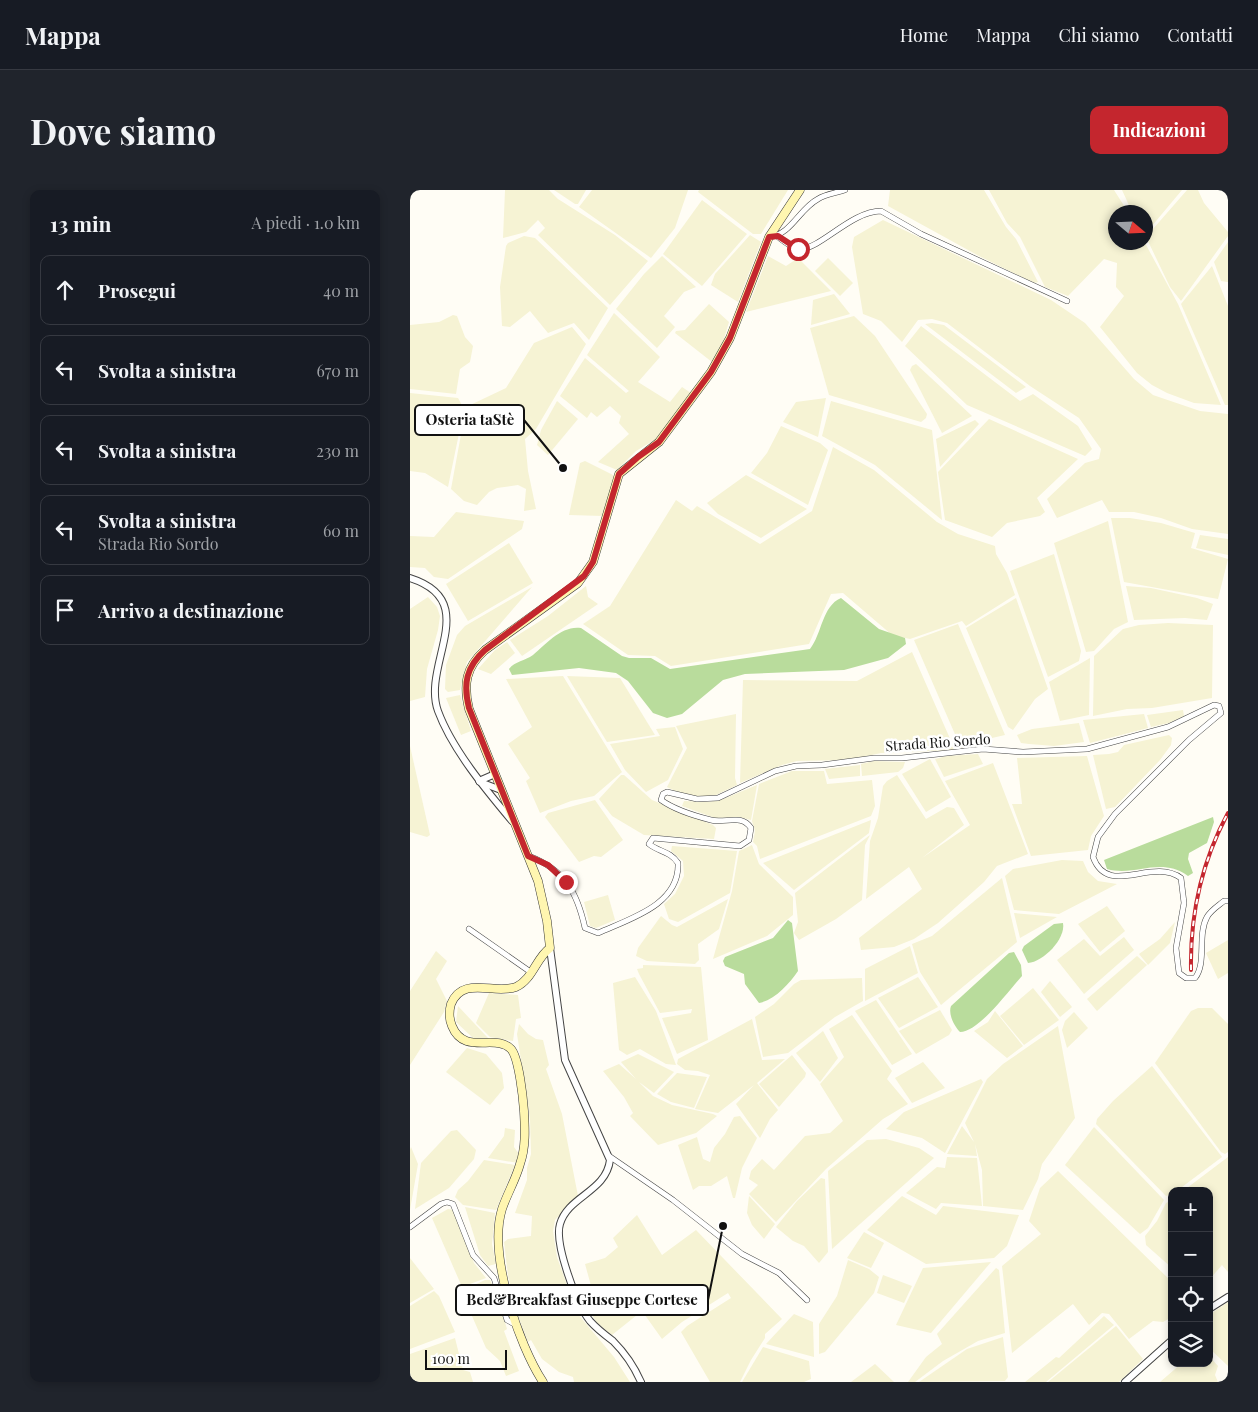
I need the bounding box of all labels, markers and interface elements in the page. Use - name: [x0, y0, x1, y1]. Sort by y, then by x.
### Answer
- text: Mappa: [25, 19, 101, 51]
- text: Home: [900, 23, 948, 47]
- text: Mappa: [976, 23, 1031, 47]
- text: Chi siamo: [1059, 23, 1139, 47]
- text: Contatti: [1167, 23, 1233, 47]
- button: Indicazioni: [1090, 106, 1228, 154]
- text: Dove siamo: [30, 107, 216, 154]
- north arrow: [1108, 205, 1153, 250]
- text: 13 min: [50, 209, 111, 237]
- text: A piedi · 1.0 km: [252, 212, 360, 233]
- route start: [787, 238, 810, 261]
- icon: ahead: [51, 276, 79, 304]
- text: Prosegui: [98, 277, 176, 303]
- text: 40 m: [323, 280, 359, 301]
- icon: left: [51, 356, 79, 384]
- text: Svolta a sinistra: [98, 357, 236, 383]
- text: 670 m: [316, 360, 359, 381]
- callout: Osteria taStè: [415, 405, 524, 435]
- text: Osteria taStè: [426, 409, 515, 429]
- icon: left: [51, 436, 79, 464]
- text: Svolta a sinistra: [98, 437, 236, 463]
- text: 230 m: [316, 440, 359, 461]
- text: Svolta a sinistra: [98, 507, 236, 533]
- icon: left: [51, 516, 79, 544]
- text: 60 m: [323, 520, 359, 541]
- text: Strada Rio Sordo: [98, 533, 219, 554]
- icon: arrive: [51, 596, 79, 624]
- text: Arrivo a destinazione: [98, 597, 284, 623]
- street label: Strada Rio Sordo: [885, 729, 992, 755]
- route end: [555, 871, 578, 894]
- map controls: [1168, 1187, 1213, 1367]
- button: +: [1168, 1187, 1213, 1232]
- button: −: [1168, 1232, 1213, 1277]
- button: locate: [1168, 1277, 1213, 1322]
- callout: Bed&Breakfast Giuseppe Cortese: [456, 1285, 708, 1315]
- text: Bed&Breakfast Giuseppe Cortese: [466, 1289, 698, 1309]
- button: layers: [1168, 1322, 1213, 1367]
- scale bar: [425, 1347, 508, 1370]
- text: 100 m: [432, 1349, 470, 1368]

